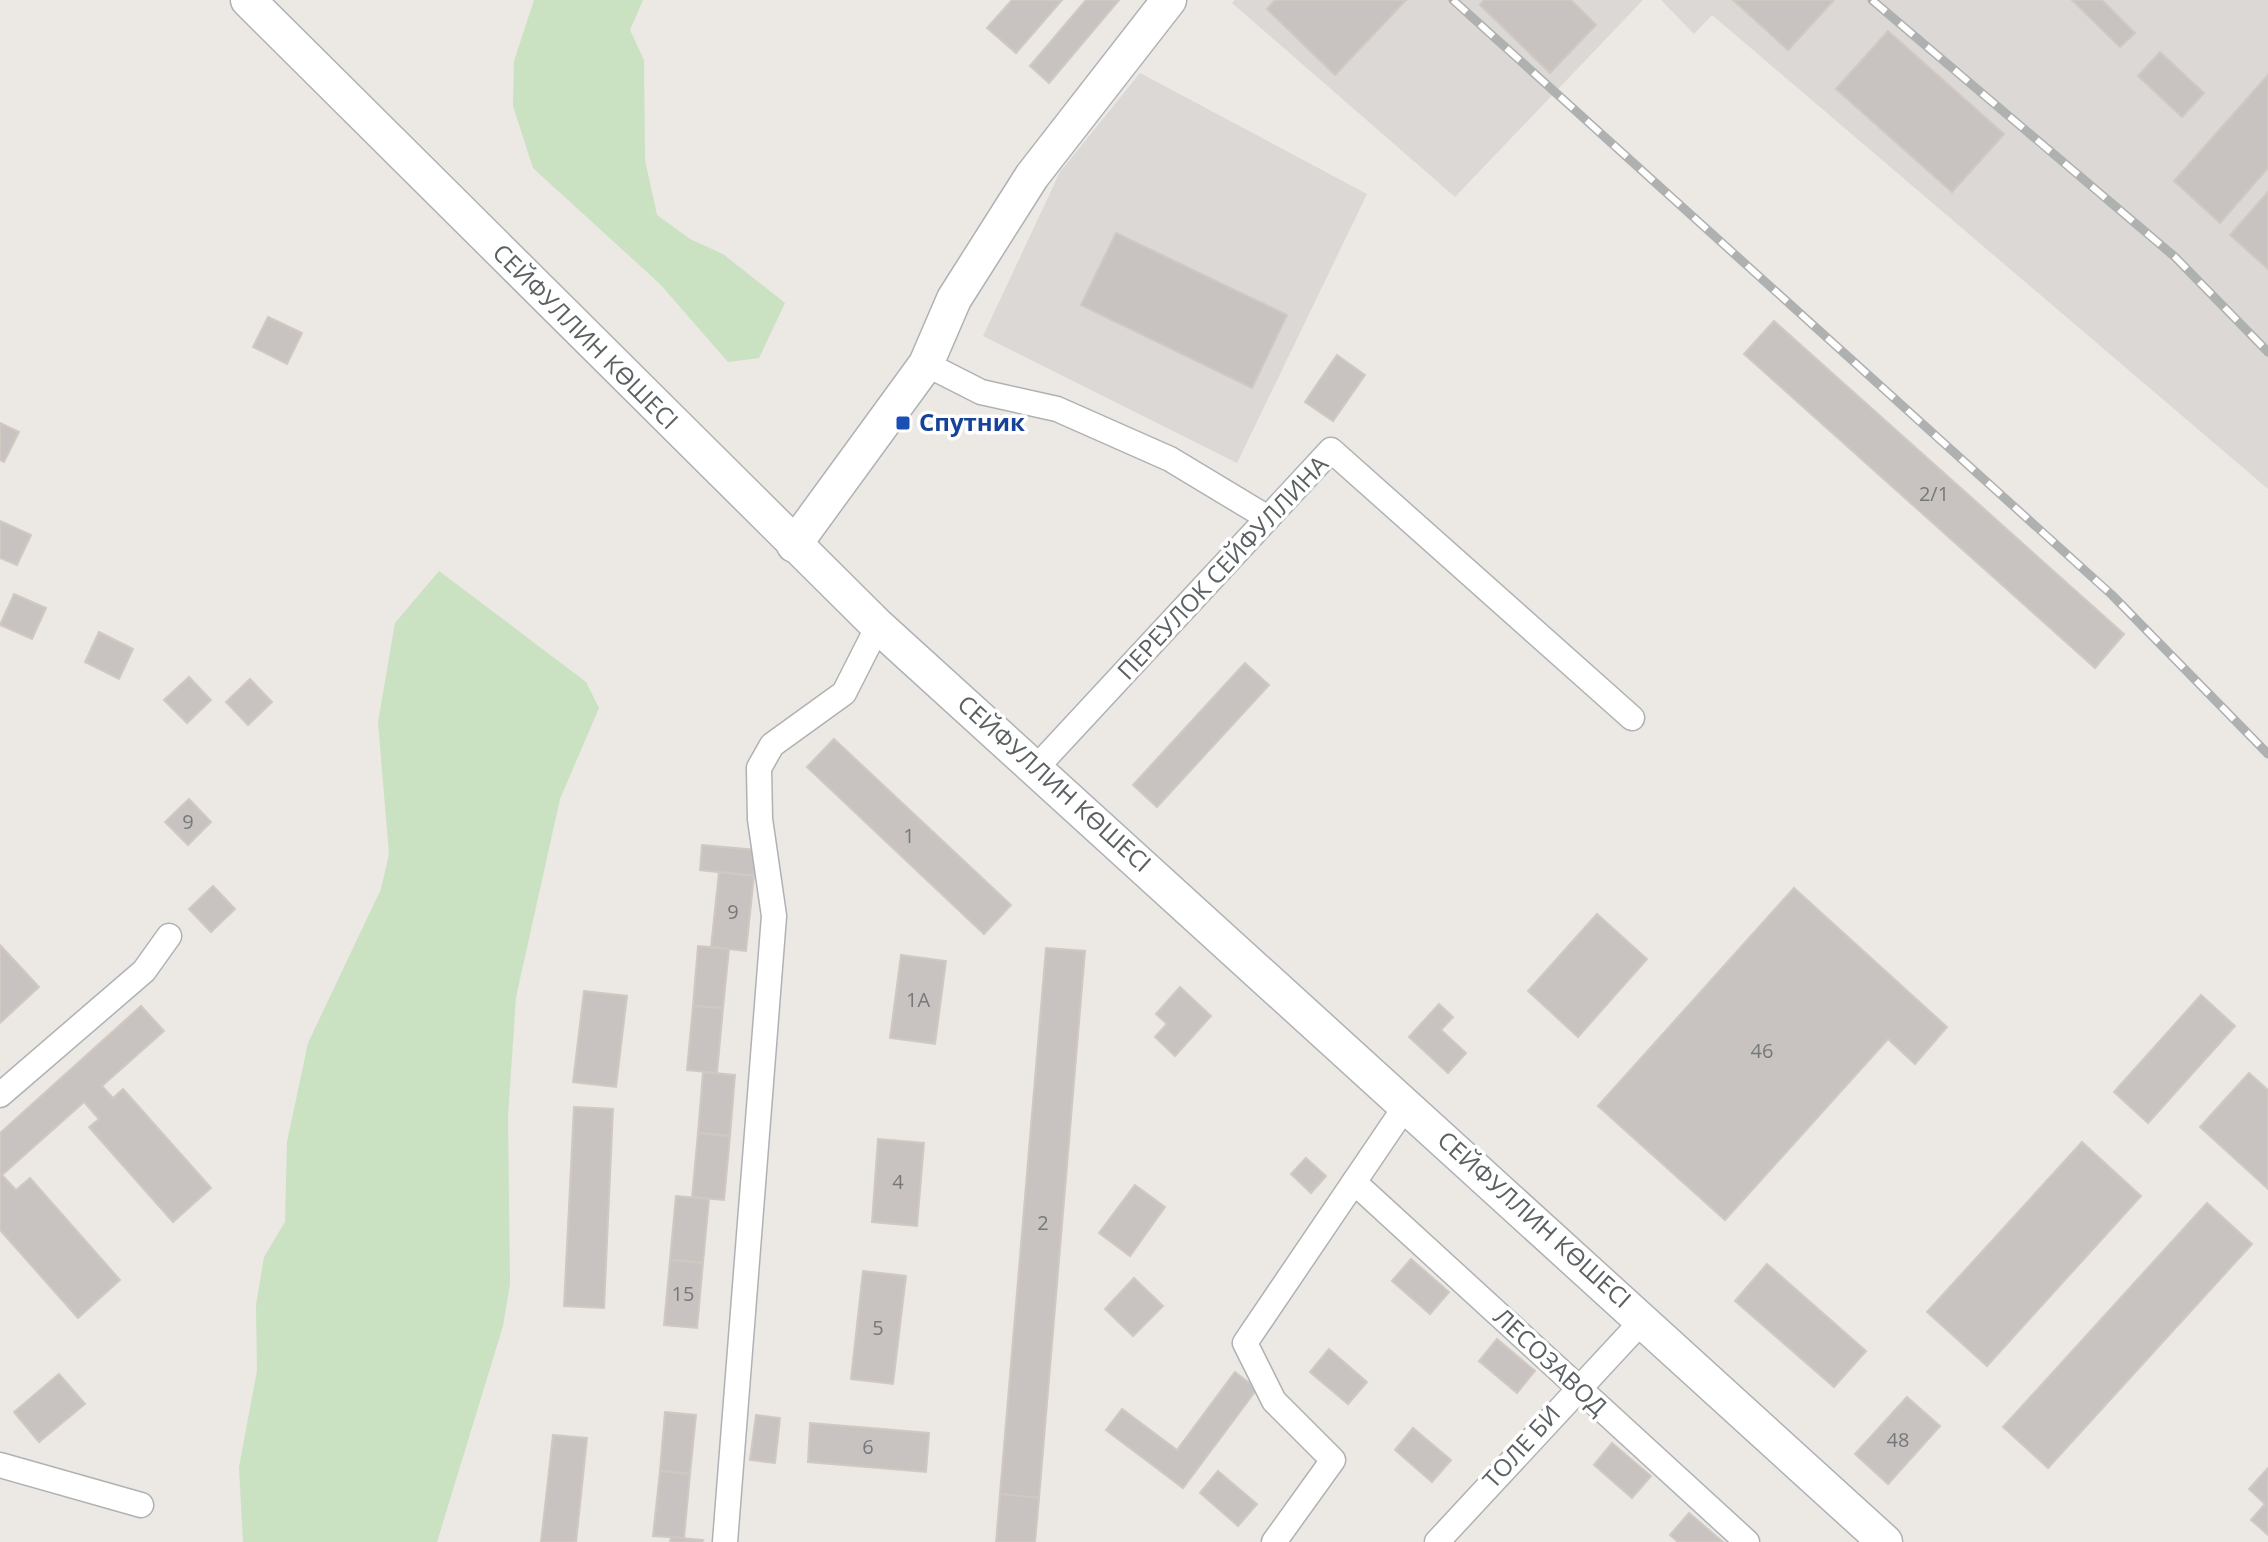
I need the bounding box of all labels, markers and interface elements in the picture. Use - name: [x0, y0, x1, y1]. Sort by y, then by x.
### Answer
- street label: СЕЙФУЛЛИН КӨШЕСІ: [486, 236, 686, 436]
- place label: Спутник: [919, 405, 1025, 438]
- marker: Спутник: [894, 414, 912, 432]
- street label: ПЕРЕУЛОК СЕЙФУЛЛИНА: [1109, 447, 1335, 686]
- house number: 2/1: [1919, 480, 1949, 507]
- street label: СЕЙФУЛЛИН КӨШЕСІ: [951, 687, 1159, 879]
- house number: 9: [182, 808, 194, 835]
- house number: 1: [903, 822, 915, 849]
- house number: 9: [727, 898, 739, 925]
- house number: 1А: [906, 986, 930, 1013]
- house number: 46: [1751, 1037, 1773, 1064]
- street label: СЕЙФУЛЛИН КӨШЕСІ: [1431, 1123, 1639, 1315]
- house number: 4: [892, 1168, 904, 1195]
- house number: 2: [1037, 1209, 1049, 1236]
- house number: 15: [672, 1280, 694, 1307]
- street label: ЛЕСОЗАВОД: [1487, 1300, 1615, 1422]
- house number: 5: [872, 1314, 884, 1341]
- street label: ТОЛЕ БИ: [1475, 1397, 1567, 1495]
- house number: 48: [1887, 1426, 1909, 1453]
- house number: 6: [862, 1433, 874, 1460]

